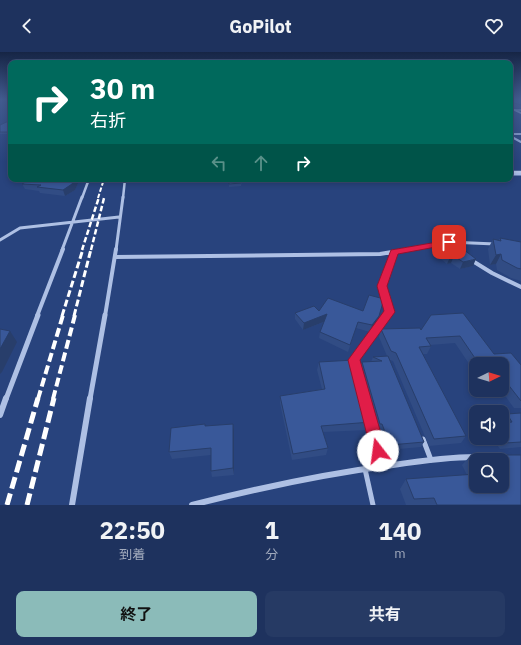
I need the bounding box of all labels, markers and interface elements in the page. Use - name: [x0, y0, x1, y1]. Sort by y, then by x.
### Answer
- icon: back: [16, 15, 38, 37]
- text: GoPilot: [229, 15, 292, 38]
- icon: heart: [483, 15, 505, 37]
- text: 30 m: [90, 70, 155, 107]
- icon: right: [24, 76, 76, 128]
- text: 右折: [90, 109, 126, 132]
- icon: left: [208, 152, 230, 174]
- icon: ahead: [250, 152, 272, 174]
- icon: right: [292, 152, 314, 174]
- pin: [432, 225, 466, 259]
- icon: arrive: [438, 231, 460, 253]
- north arrow: [469, 357, 509, 397]
- map controls: [469, 357, 509, 493]
- button: sound: [469, 405, 509, 445]
- position arrow: [357, 430, 399, 472]
- button: search: [469, 453, 509, 493]
- text: 22:50: [99, 514, 165, 546]
- text: 1: [264, 514, 279, 546]
- text: 140: [378, 515, 422, 547]
- text: m: [394, 545, 406, 562]
- text: 到着: [119, 546, 145, 563]
- text: 分: [265, 546, 278, 563]
- button: 終了: [16, 591, 257, 637]
- button: 共有: [265, 591, 505, 637]

